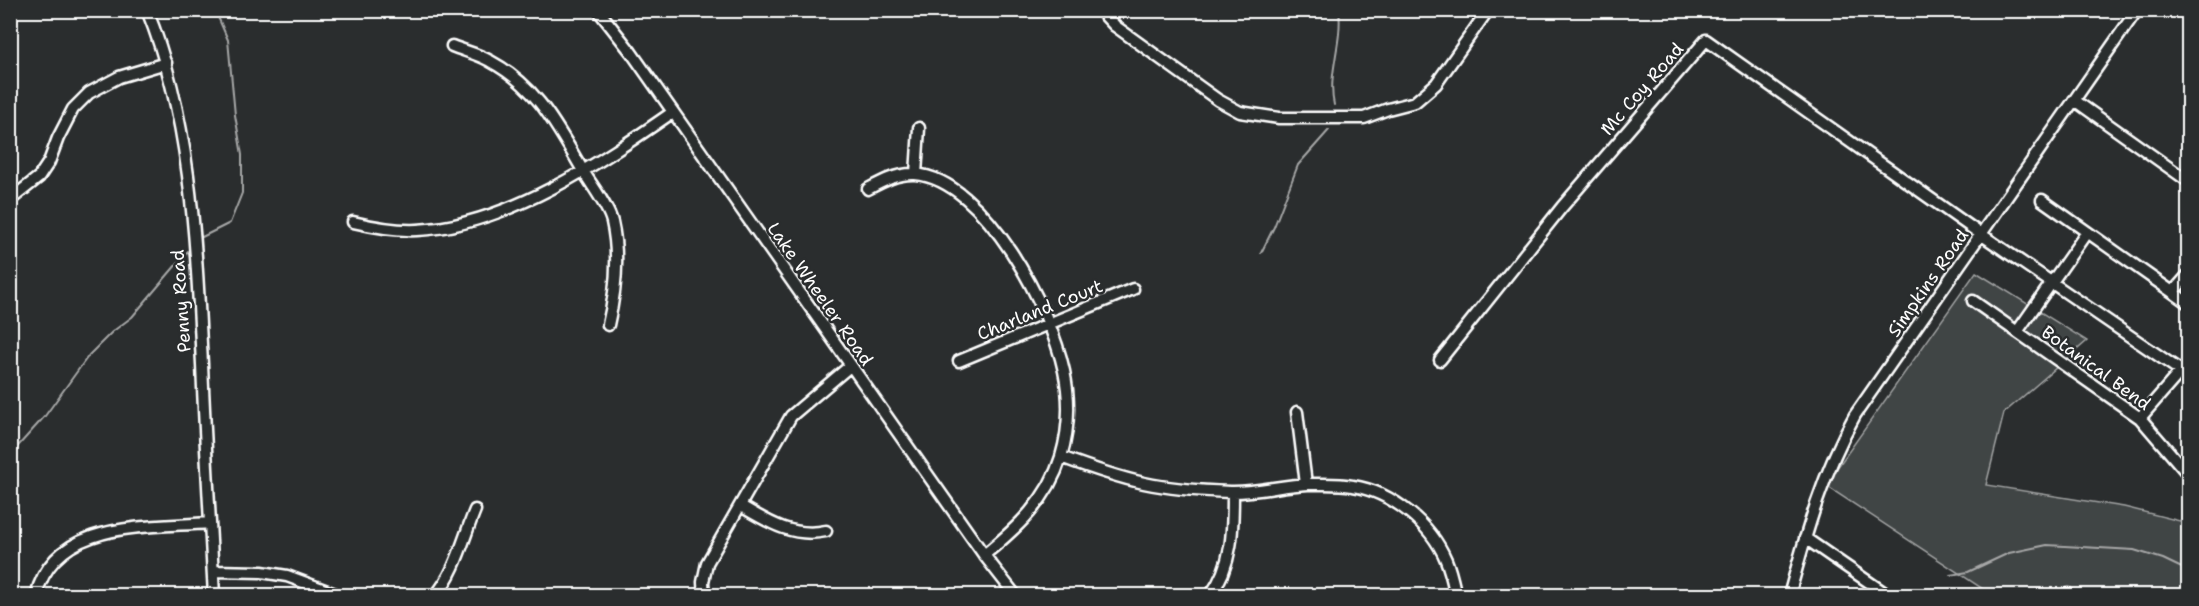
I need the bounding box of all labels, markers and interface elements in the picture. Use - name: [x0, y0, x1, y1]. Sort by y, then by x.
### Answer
- street label: Mc Coy Road: [1595, 38, 1689, 140]
- street label: Lake Wheeler Road: [761, 218, 879, 370]
- street label: Simpkins Road: [1882, 224, 1974, 342]
- street label: Penny Road: [165, 249, 197, 353]
- street label: Charland Court: [974, 274, 1106, 346]
- street label: Botanical Bend: [2036, 320, 2156, 416]

